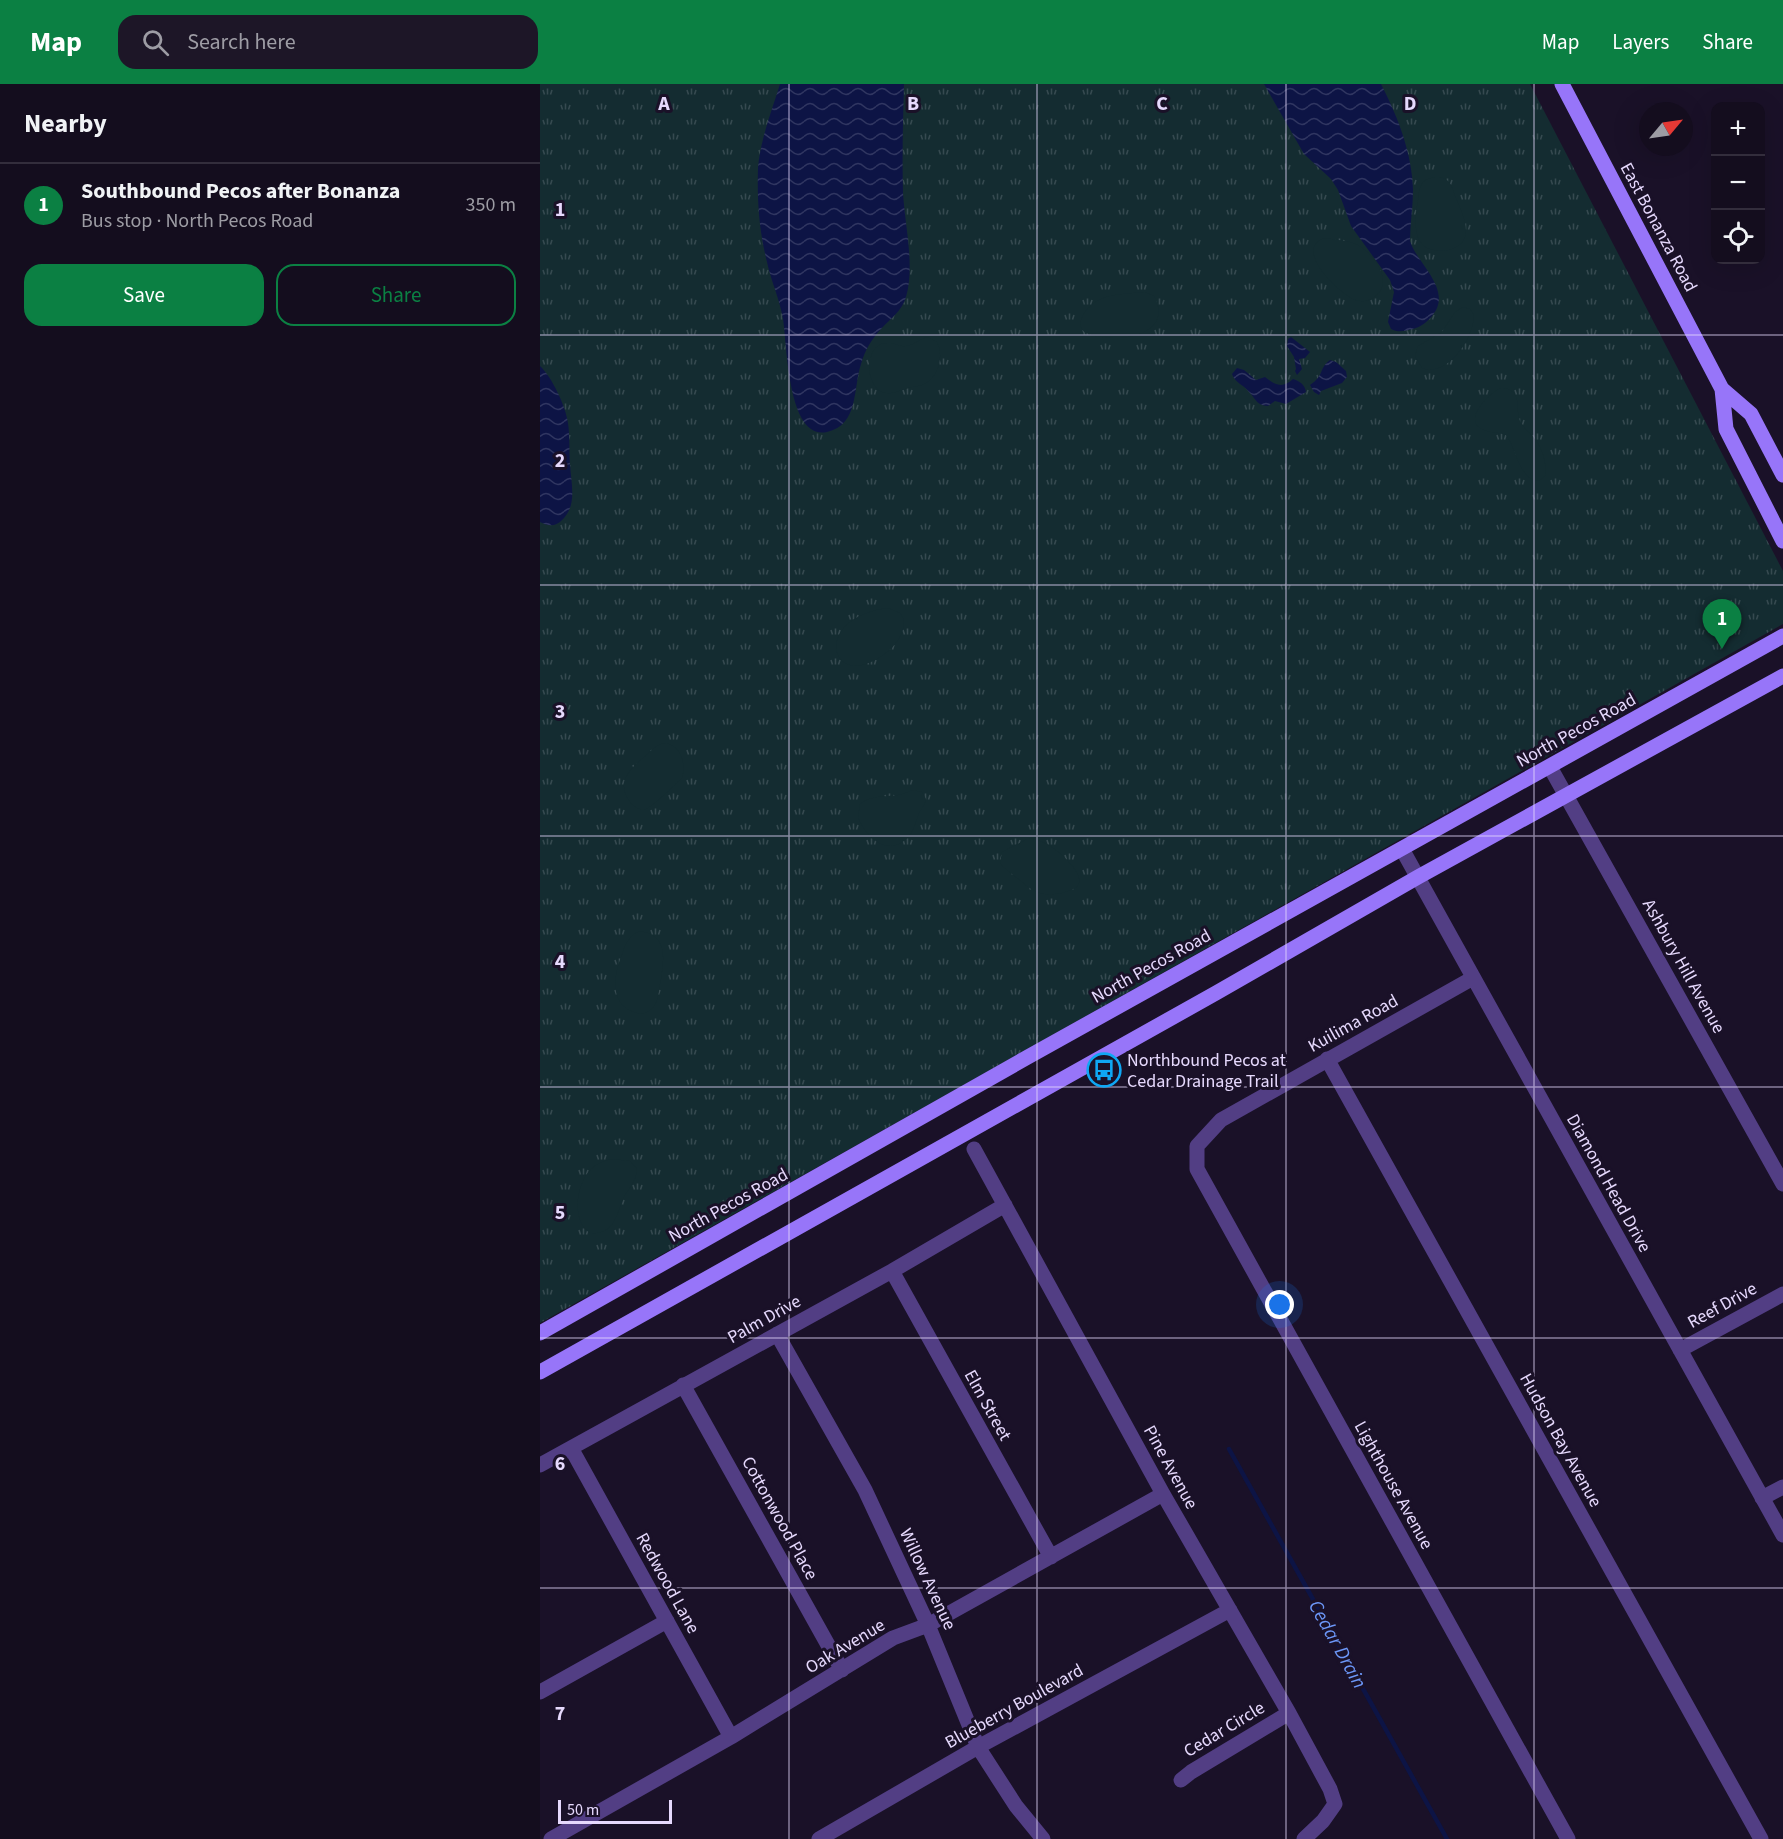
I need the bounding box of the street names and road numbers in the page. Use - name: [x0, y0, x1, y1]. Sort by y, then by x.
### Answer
- street label: East Bonanza Road: [1614, 158, 1703, 296]
- street label: North Pecos Road: [1512, 687, 1641, 774]
- street label: Ashbury Hill Avenue: [1636, 894, 1731, 1038]
- street label: North Pecos Road: [1087, 923, 1216, 1010]
- street label: Kuilima Road: [1304, 988, 1403, 1059]
- street label: Diamond Head Drive: [1560, 1109, 1657, 1257]
- street label: North Pecos Road: [664, 1162, 793, 1249]
- street label: Reef Drive: [1683, 1276, 1761, 1335]
- street label: Palm Drive: [723, 1289, 806, 1350]
- street label: Elm Street: [958, 1365, 1017, 1445]
- street label: Hudson Bay Avenue: [1513, 1369, 1608, 1512]
- street label: Lighthouse Avenue: [1348, 1417, 1439, 1554]
- street label: Pine Avenue: [1137, 1421, 1204, 1514]
- street label: Cottonwood Place: [735, 1452, 824, 1584]
- street label: Willow Avenue: [893, 1524, 962, 1634]
- street label: Redwood Lane: [630, 1528, 706, 1638]
- street label: Oak Avenue: [801, 1613, 890, 1680]
- street label: Blueberry Boulevard: [941, 1658, 1088, 1755]
- street label: Cedar Circle: [1179, 1695, 1270, 1763]

